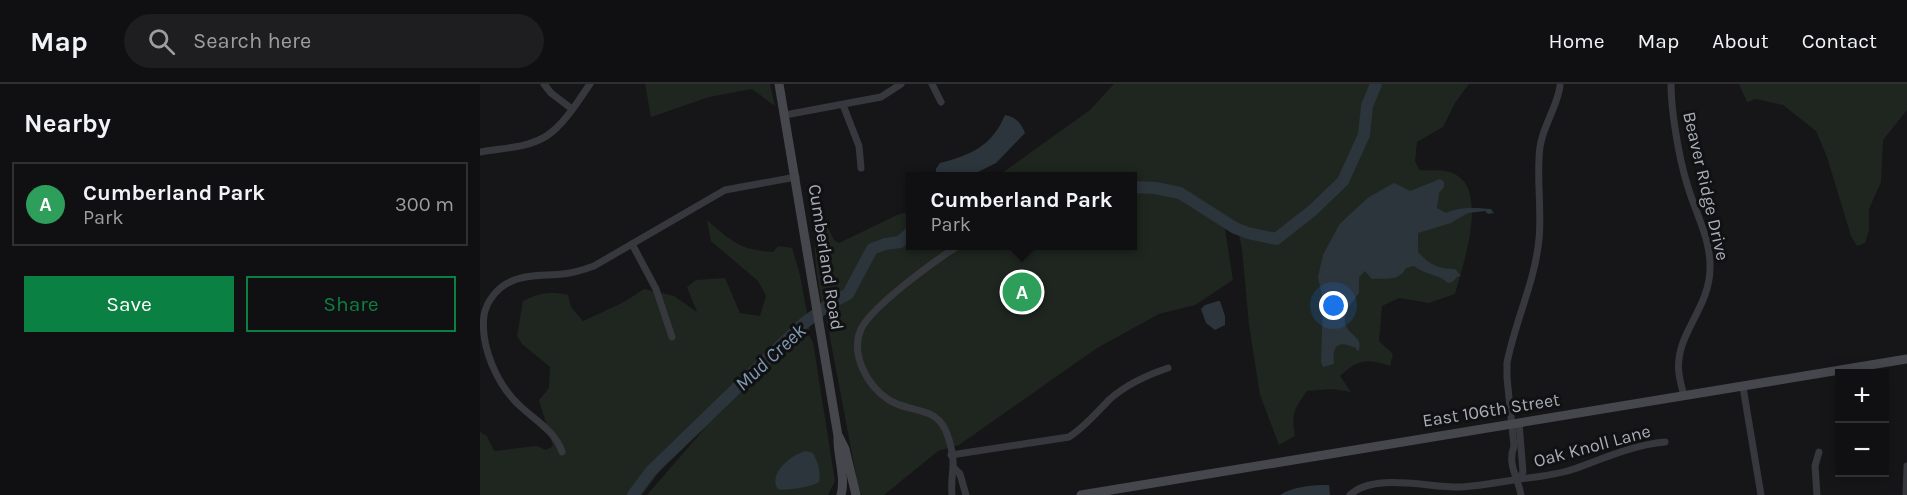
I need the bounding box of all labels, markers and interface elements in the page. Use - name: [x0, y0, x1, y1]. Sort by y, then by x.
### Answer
- search box: [124, 14, 544, 68]
- text: Map: [30, 25, 88, 58]
- icon: search: [145, 25, 178, 58]
- text: Search here: [193, 28, 311, 54]
- text: Home: [1549, 29, 1605, 53]
- text: Map: [1638, 29, 1679, 53]
- text: About: [1712, 29, 1769, 53]
- text: Contact: [1802, 29, 1877, 53]
- text: Nearby: [24, 108, 111, 139]
- street label: Beaver Ridge Drive: [1678, 109, 1734, 263]
- popup: [906, 172, 1137, 250]
- text: Cumberland Park: [83, 180, 265, 206]
- street label: Cumberland Road: [804, 182, 848, 332]
- text: Cumberland Park: [930, 187, 1113, 213]
- text: A: [39, 193, 52, 216]
- text: 300 m: [395, 193, 454, 216]
- text: Park: [83, 206, 124, 229]
- text: Park: [930, 213, 971, 236]
- pin: A: [1002, 270, 1042, 314]
- button: Save: [24, 276, 234, 332]
- button: Share: [246, 276, 456, 332]
- your location: [1319, 291, 1348, 320]
- water label: Mud Creek: [730, 318, 811, 396]
- map controls: [1835, 369, 1889, 477]
- button: +: [1835, 369, 1889, 423]
- street label: East 106th Street: [1421, 388, 1561, 432]
- street label: Oak Knoll Lane: [1531, 420, 1653, 472]
- button: −: [1835, 423, 1889, 477]

